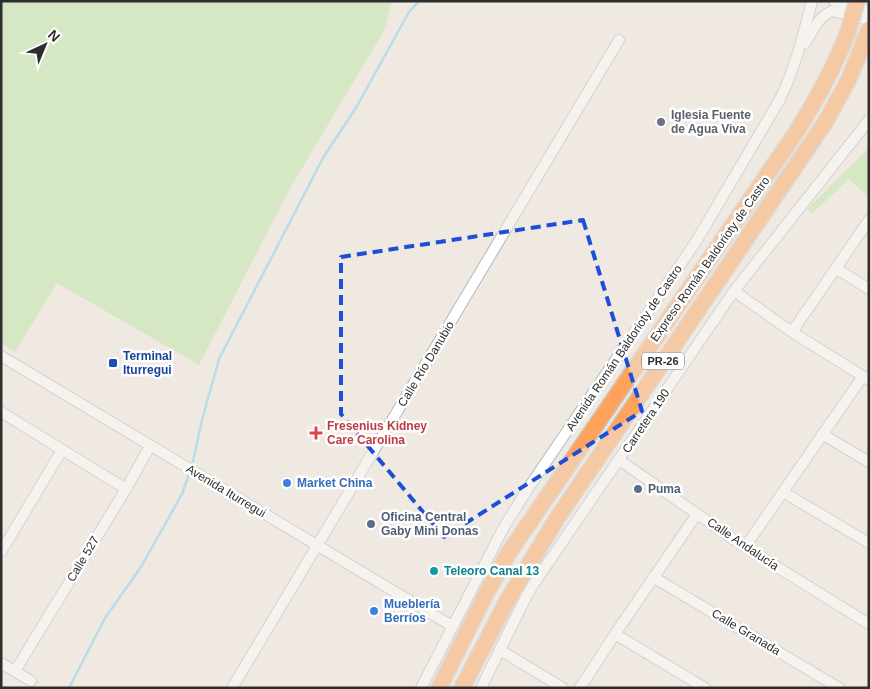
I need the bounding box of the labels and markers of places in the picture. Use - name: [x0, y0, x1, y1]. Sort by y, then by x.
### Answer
- place label: Iglesia Fuente de Agua Viva: [671, 108, 751, 136]
- marker: Iglesia Fuente de Agua Viva: [655, 116, 667, 128]
- place label: Terminal Iturregui: [123, 349, 172, 377]
- marker: Terminal Iturregui: [107, 357, 119, 369]
- place label: Fresenius Kidney Care Carolina: [327, 419, 427, 447]
- marker: Fresenius Kidney Care Carolina: [309, 426, 323, 440]
- place label: Market China: [297, 476, 373, 490]
- marker: Market China: [281, 477, 293, 489]
- place label: Puma: [648, 482, 681, 496]
- marker: Puma: [632, 483, 644, 495]
- place label: Oficina Central Gaby Mini Donas: [381, 510, 479, 538]
- marker: Oficina Central Gaby Mini Donas: [365, 518, 377, 530]
- place label: Teleoro Canal 13: [444, 564, 539, 578]
- marker: Teleoro Canal 13: [428, 565, 440, 577]
- place label: Mueblería Berríos: [384, 597, 440, 625]
- marker: Mueblería Berríos: [368, 605, 380, 617]

